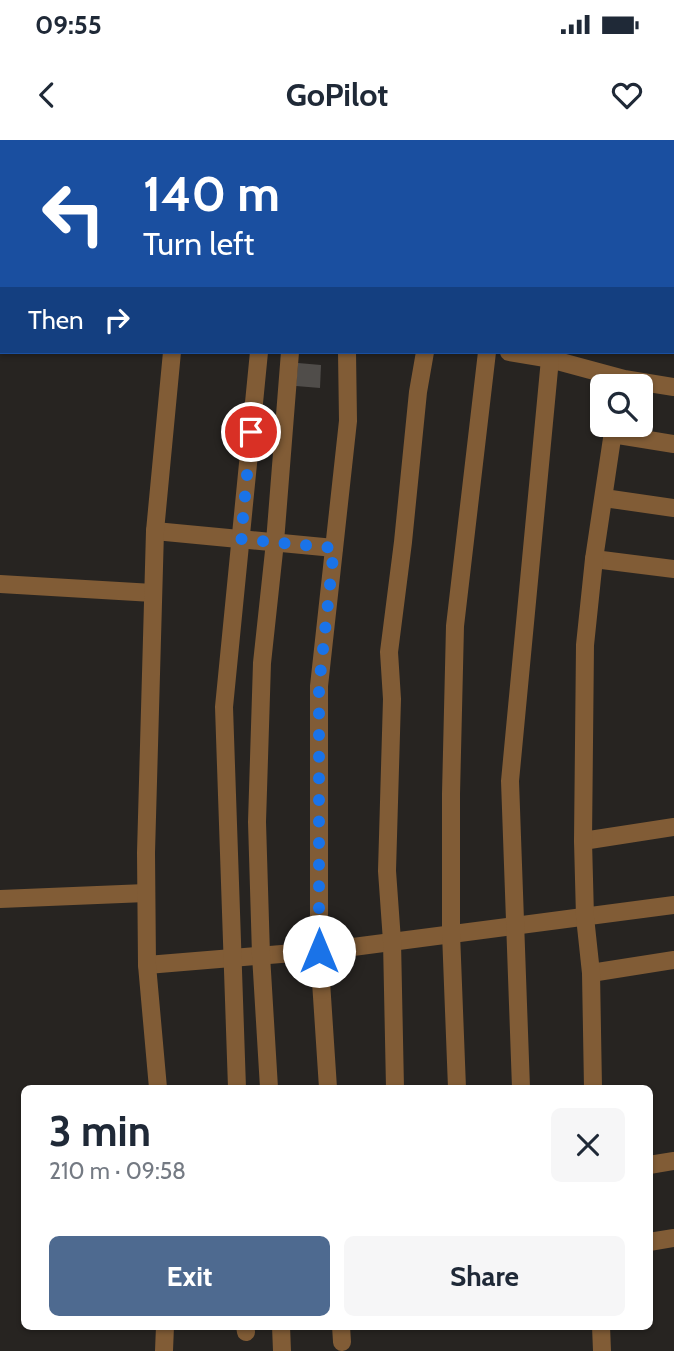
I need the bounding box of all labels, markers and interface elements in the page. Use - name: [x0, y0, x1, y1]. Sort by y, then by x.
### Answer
- text: 09:55: [35, 9, 102, 41]
- text: GoPilot: [286, 75, 388, 114]
- icon: back: [28, 76, 66, 114]
- icon: heart: [608, 76, 646, 114]
- text: 140 m: [143, 164, 280, 223]
- icon: left: [28, 168, 119, 259]
- text: Turn left: [143, 224, 254, 263]
- icon: right: [98, 301, 136, 339]
- text: Then: [28, 304, 84, 336]
- map controls: [590, 374, 653, 437]
- button: search: [590, 374, 653, 437]
- pin: [221, 402, 281, 462]
- icon: arrive: [232, 413, 270, 451]
- position arrow: [282, 914, 356, 988]
- text: 3 min: [49, 1105, 151, 1157]
- button: close: [551, 1108, 625, 1182]
- text: 210 m · 09:58: [49, 1157, 186, 1185]
- button: Exit: [49, 1236, 330, 1316]
- button: Share: [344, 1236, 625, 1316]

